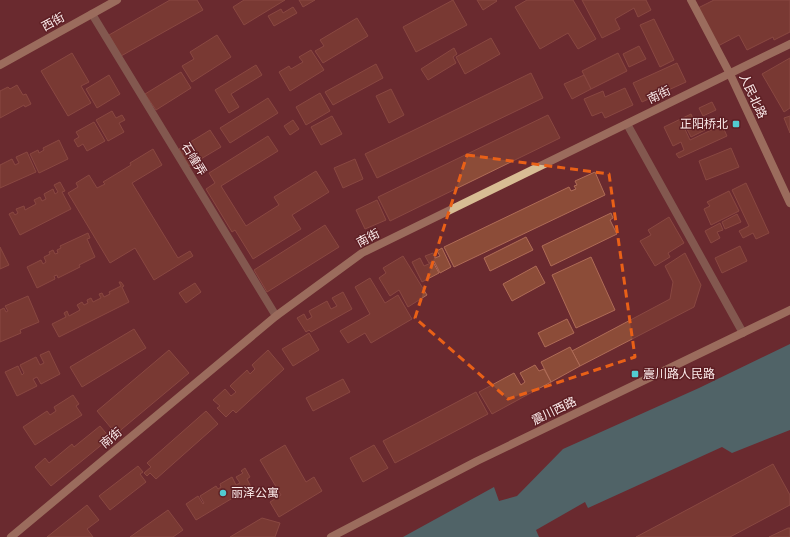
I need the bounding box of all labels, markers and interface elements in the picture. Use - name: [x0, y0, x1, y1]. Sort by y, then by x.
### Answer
- street label: 西街: [38, 7, 68, 36]
- street label: 人民北路: [735, 70, 772, 122]
- street label: 南街: [644, 81, 674, 108]
- place label: 正阳桥北: [680, 114, 728, 133]
- marker: 正阳桥北: [731, 119, 741, 129]
- street label: 石幢弄: [177, 138, 212, 179]
- street label: 南街: [353, 224, 383, 252]
- place label: 震川路人民路: [643, 364, 715, 383]
- marker: 震川路人民路: [630, 369, 640, 379]
- street label: 震川西路: [528, 391, 580, 430]
- street label: 南街: [95, 423, 126, 453]
- place label: 丽泽公寓: [231, 483, 279, 502]
- marker: 丽泽公寓: [218, 488, 228, 498]

